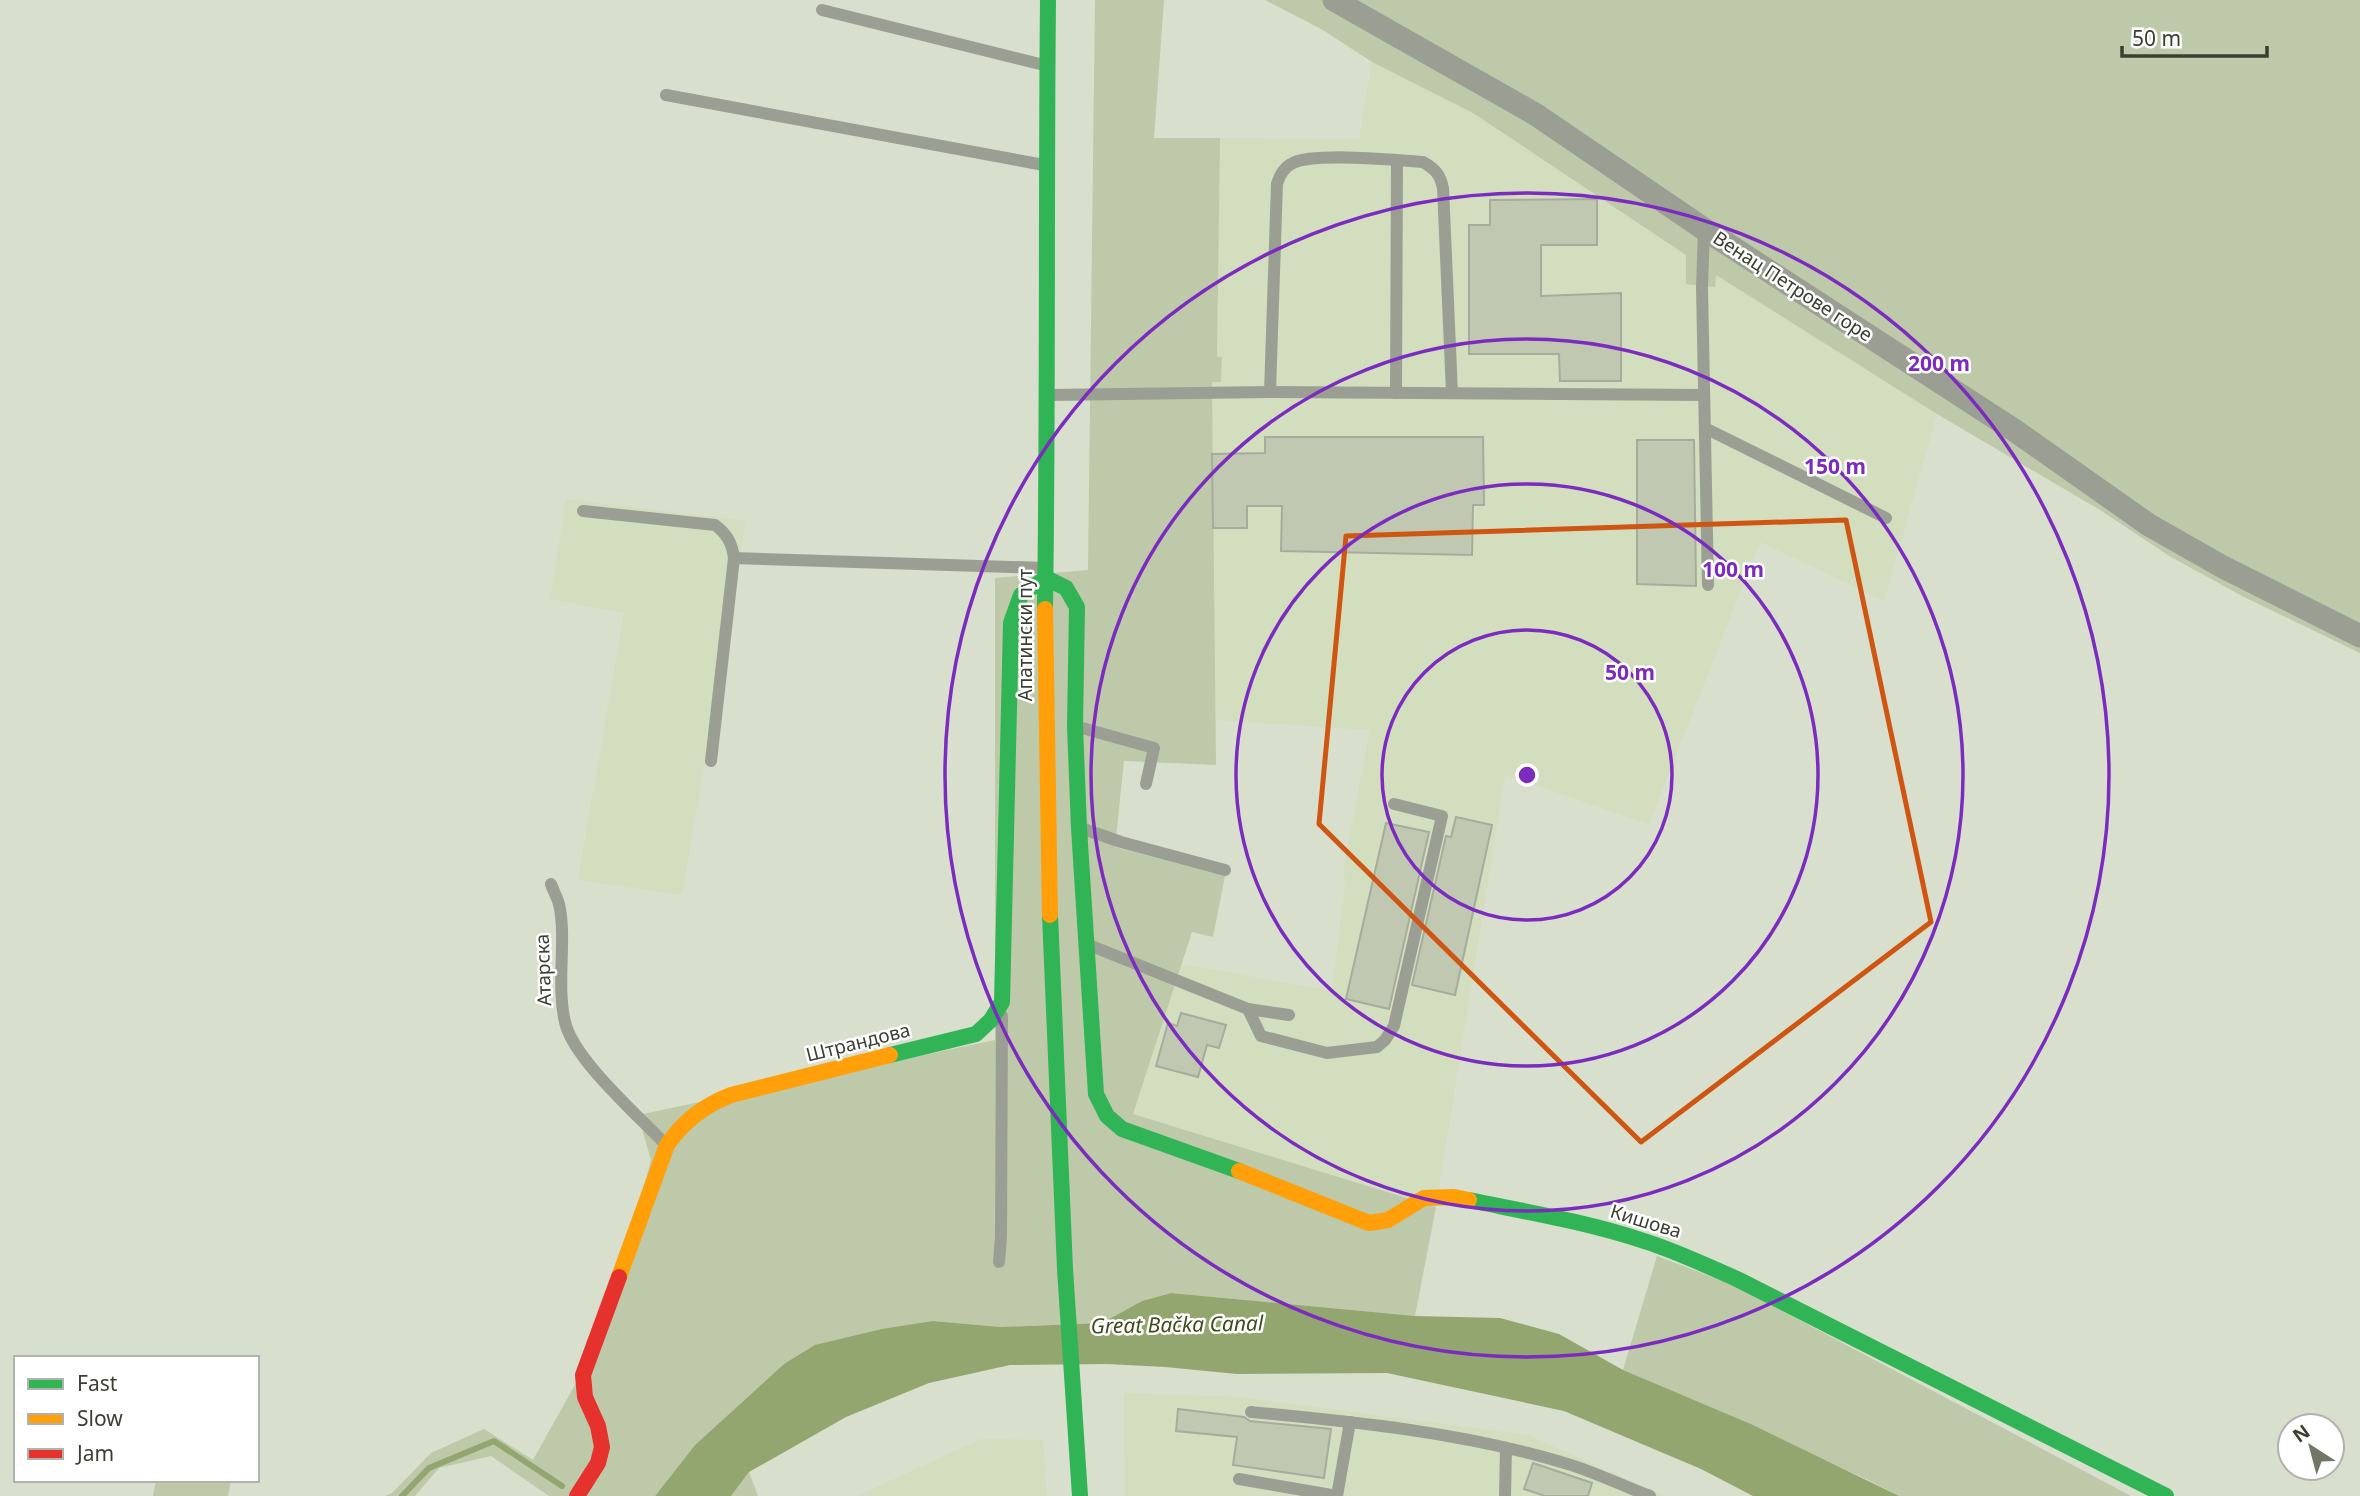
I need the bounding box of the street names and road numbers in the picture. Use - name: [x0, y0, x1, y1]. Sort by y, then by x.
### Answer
- street label: Венац Петрове горе: [1708, 225, 1878, 347]
- street label: Апатински пут: [1012, 569, 1038, 701]
- street label: Атарска: [529, 933, 557, 1007]
- street label: Штрандова: [803, 1017, 913, 1067]
- street label: Кишова: [1607, 1198, 1685, 1244]

